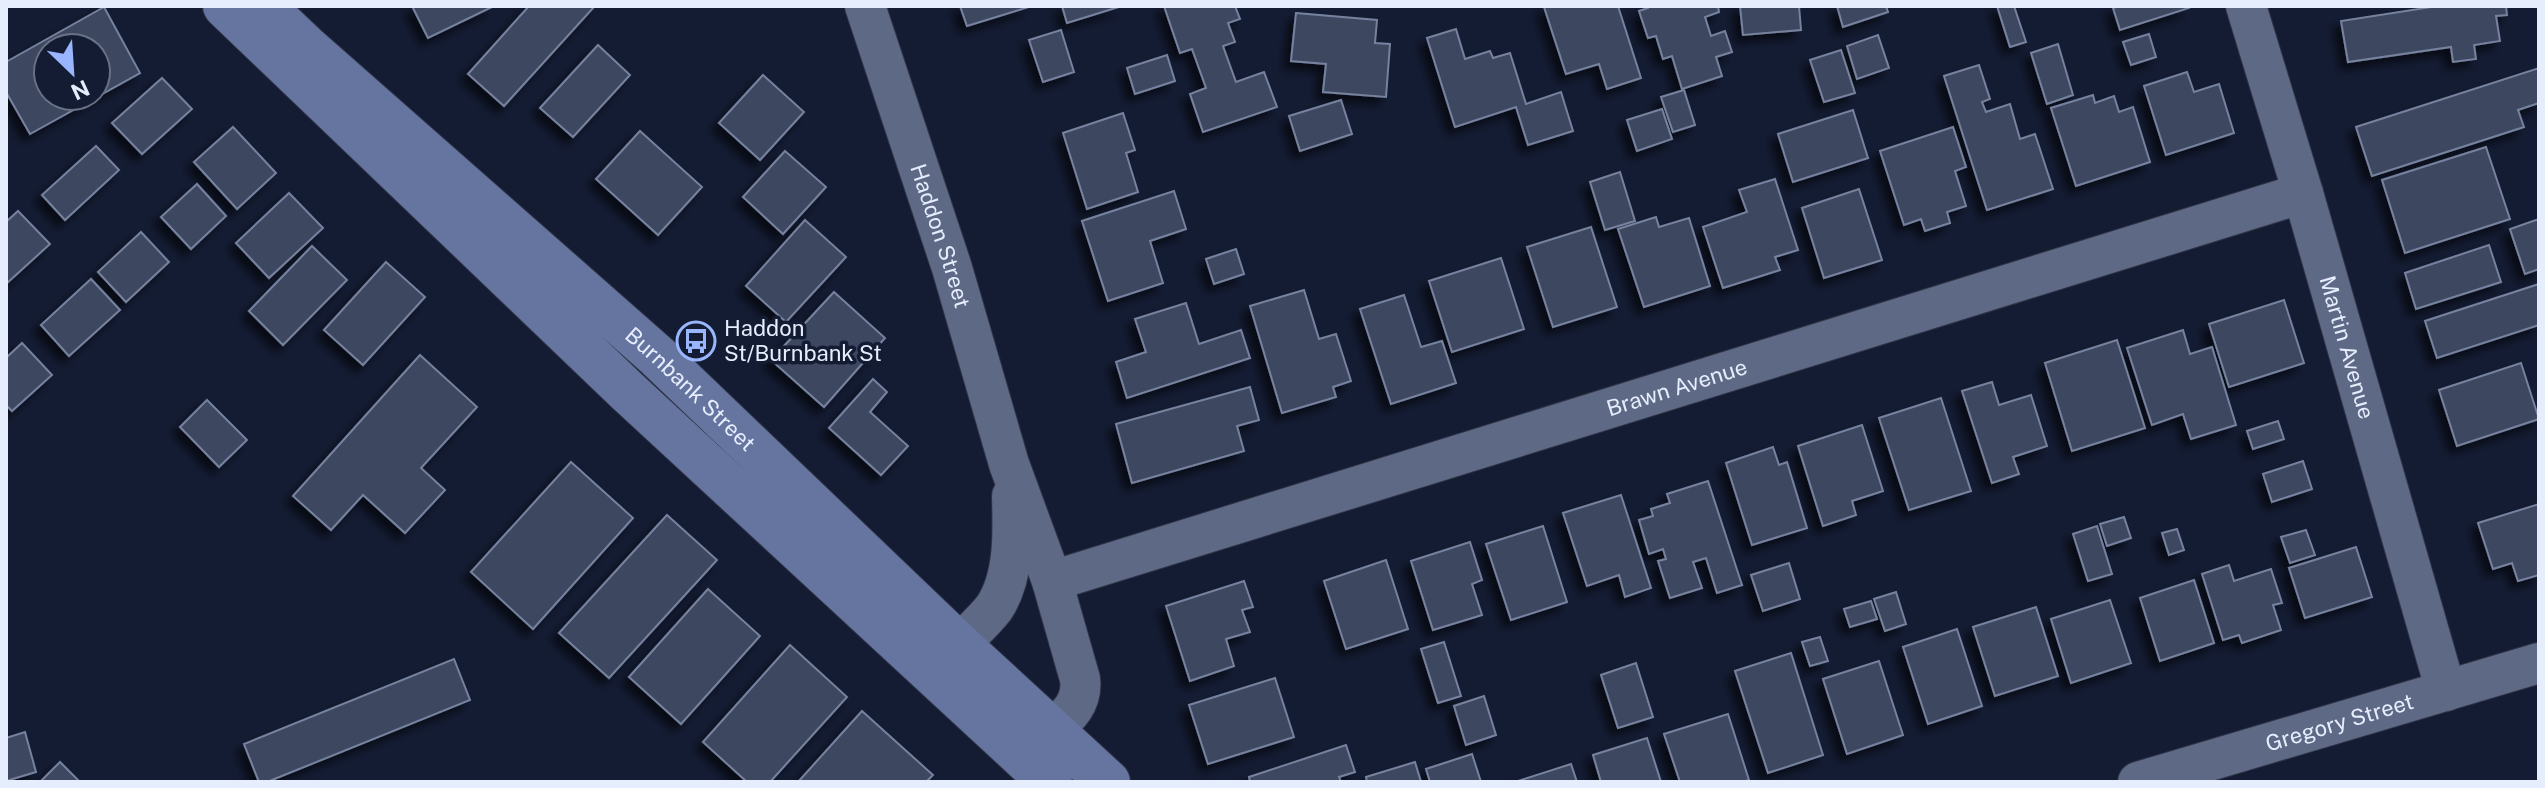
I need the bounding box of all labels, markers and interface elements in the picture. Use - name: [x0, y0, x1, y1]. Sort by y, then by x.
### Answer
- north arrow: [32, 32, 112, 112]
- text: N: [67, 75, 94, 106]
- street label: Haddon Street: [905, 160, 976, 311]
- street label: Martin Avenue: [2314, 273, 2380, 422]
- place label: Haddon St/Burnbank St: [724, 315, 882, 366]
- bus stop icon: Haddon St/Burnbank St: [675, 320, 717, 362]
- street label: Burnbank Street: [620, 321, 761, 456]
- street label: Brawn Avenue: [1603, 353, 1750, 421]
- street label: Gregory Street: [2262, 688, 2416, 756]

